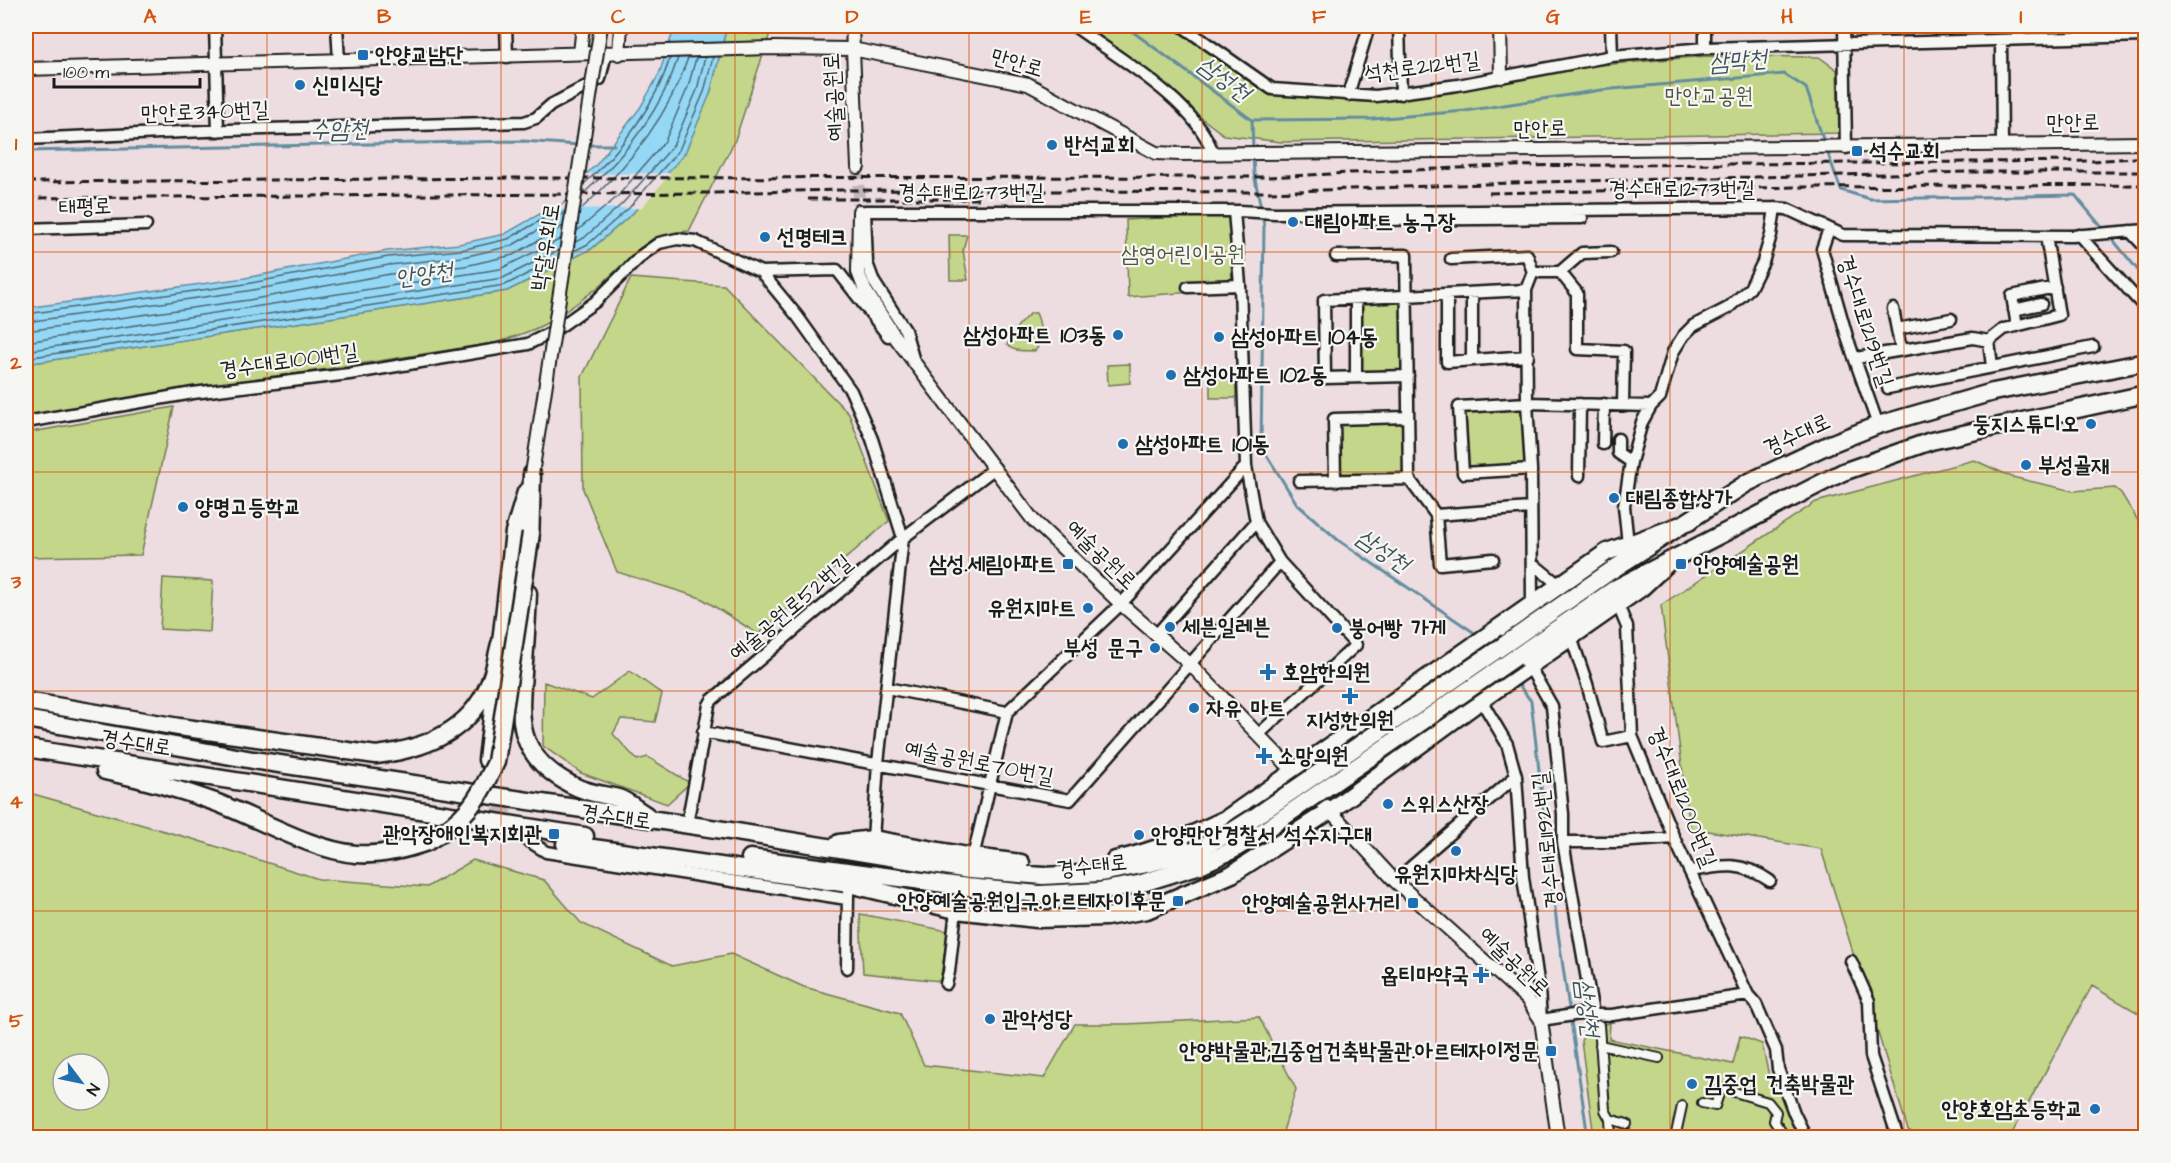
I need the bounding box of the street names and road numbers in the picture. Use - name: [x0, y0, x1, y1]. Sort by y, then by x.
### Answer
- street label: 만안로: [987, 41, 1047, 85]
- street label: 석천로212번길: [1362, 44, 1482, 89]
- street label: 예술공원로: [816, 52, 852, 142]
- street label: 만안로340번길: [140, 94, 270, 130]
- street label: 만안로: [2046, 107, 2100, 139]
- street label: 만안로: [1513, 113, 1567, 145]
- street label: 경수대로1273번길: [1609, 174, 1755, 205]
- street label: 경수대로1273번길: [898, 177, 1044, 208]
- street label: 태평로: [58, 191, 112, 223]
- street label: 박달우회로: [524, 201, 568, 293]
- street label: 경수대로1219번길: [1829, 251, 1901, 391]
- street label: 경수대로1001번길: [218, 336, 361, 386]
- street label: 경수대로: [1758, 406, 1836, 464]
- street label: 예술공원로: [1058, 513, 1144, 597]
- street label: 예술공원로52번길: [723, 547, 859, 669]
- street label: 경수대로: [99, 722, 173, 764]
- street label: 경수대로1200번길: [1640, 722, 1724, 872]
- street label: 예술공원로70번길: [902, 733, 1057, 793]
- street label: 경수대로1192번길: [1524, 770, 1570, 910]
- street label: 경수대로: [579, 797, 653, 837]
- street label: 경수대로: [1055, 847, 1129, 885]
- street label: 예술공원로: [1471, 920, 1557, 1004]

